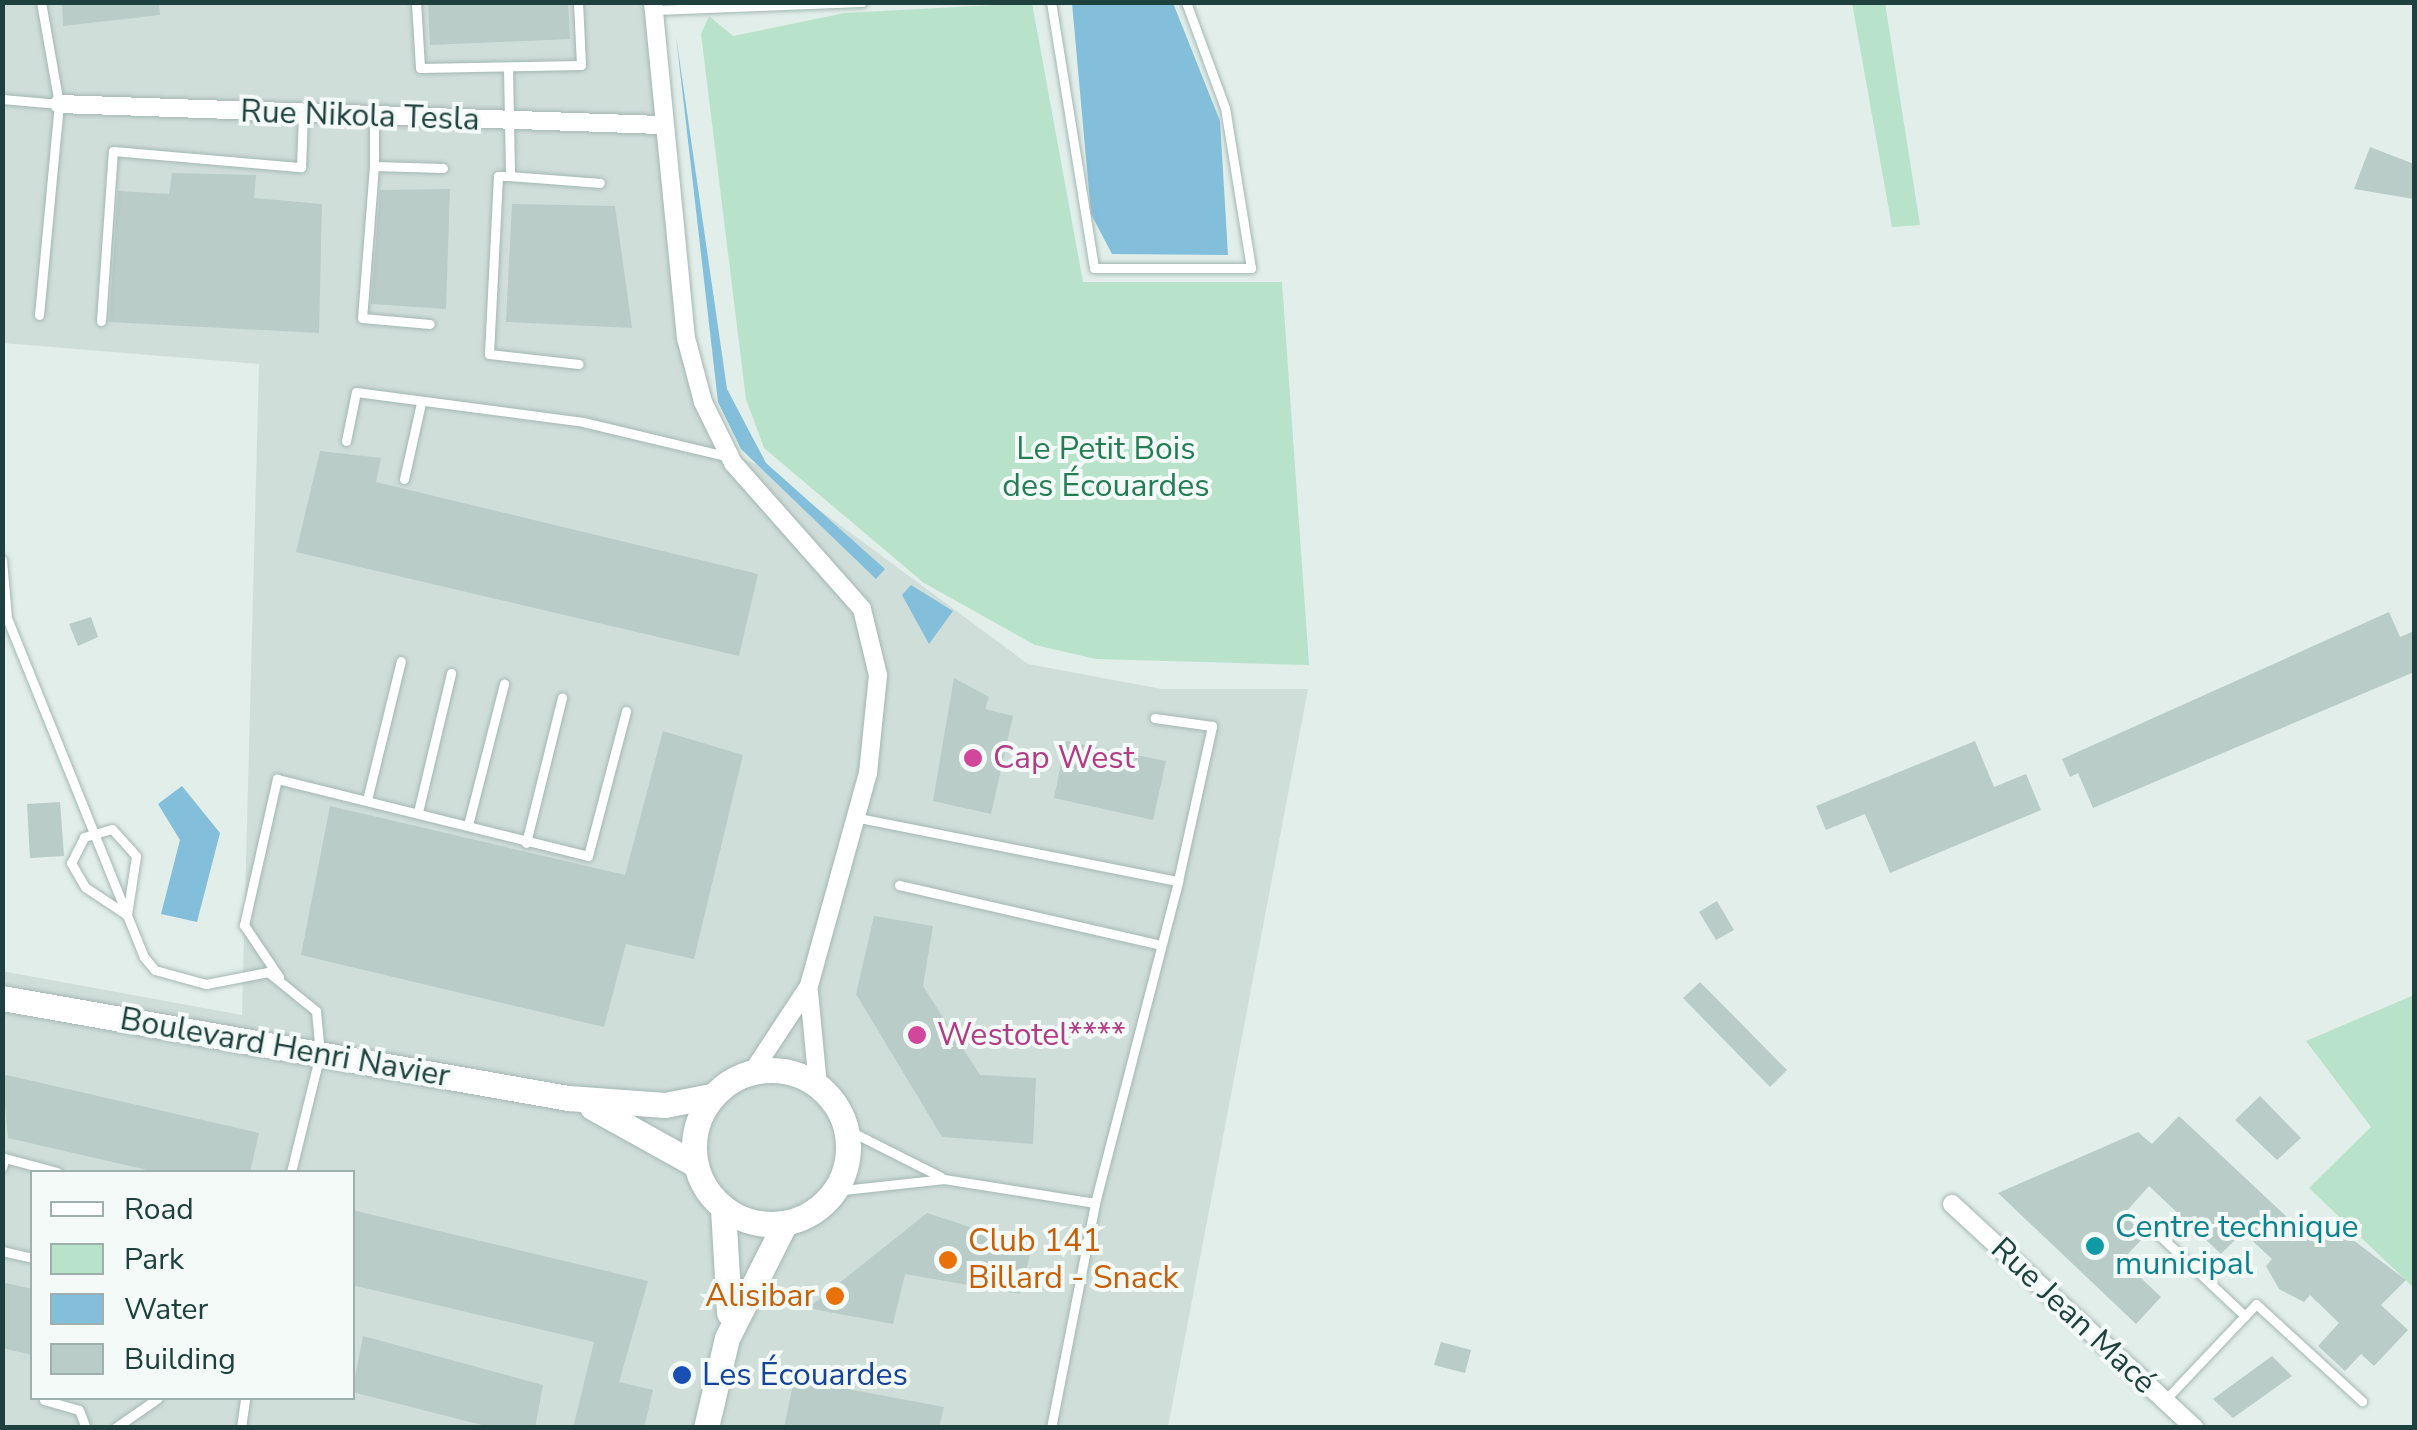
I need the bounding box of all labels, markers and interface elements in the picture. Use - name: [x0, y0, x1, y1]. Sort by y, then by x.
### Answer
- street label: Rue Nikola Tesla: [240, 93, 480, 139]
- park label: Le Petit Bois des Écouardes: [1002, 431, 1210, 506]
- place label: Cap West: [993, 739, 1135, 777]
- marker: Cap West: [962, 747, 984, 769]
- street label: Boulevard Henri Navier: [117, 1000, 453, 1096]
- place label: Westotel****: [937, 1016, 1126, 1054]
- marker: Westotel****: [906, 1024, 928, 1046]
- legend: [30, 1170, 355, 1400]
- text: Road: [124, 1189, 194, 1230]
- place label: Centre technique municipal: [2115, 1209, 2359, 1284]
- place label: Club 141 Billard - Snack: [968, 1223, 1179, 1298]
- street label: Rue Jean Macé: [1983, 1230, 2163, 1402]
- marker: Centre technique municipal: [2084, 1235, 2106, 1257]
- text: Park: [124, 1239, 184, 1280]
- marker: Club 141 Billard - Snack: [937, 1249, 959, 1271]
- place label: Alisibar: [705, 1277, 815, 1315]
- marker: Alisibar: [824, 1285, 846, 1307]
- text: Water: [124, 1289, 208, 1330]
- text: Building: [124, 1339, 236, 1380]
- place label: Les Écouardes: [702, 1356, 908, 1394]
- marker: Les Écouardes: [671, 1364, 693, 1386]

